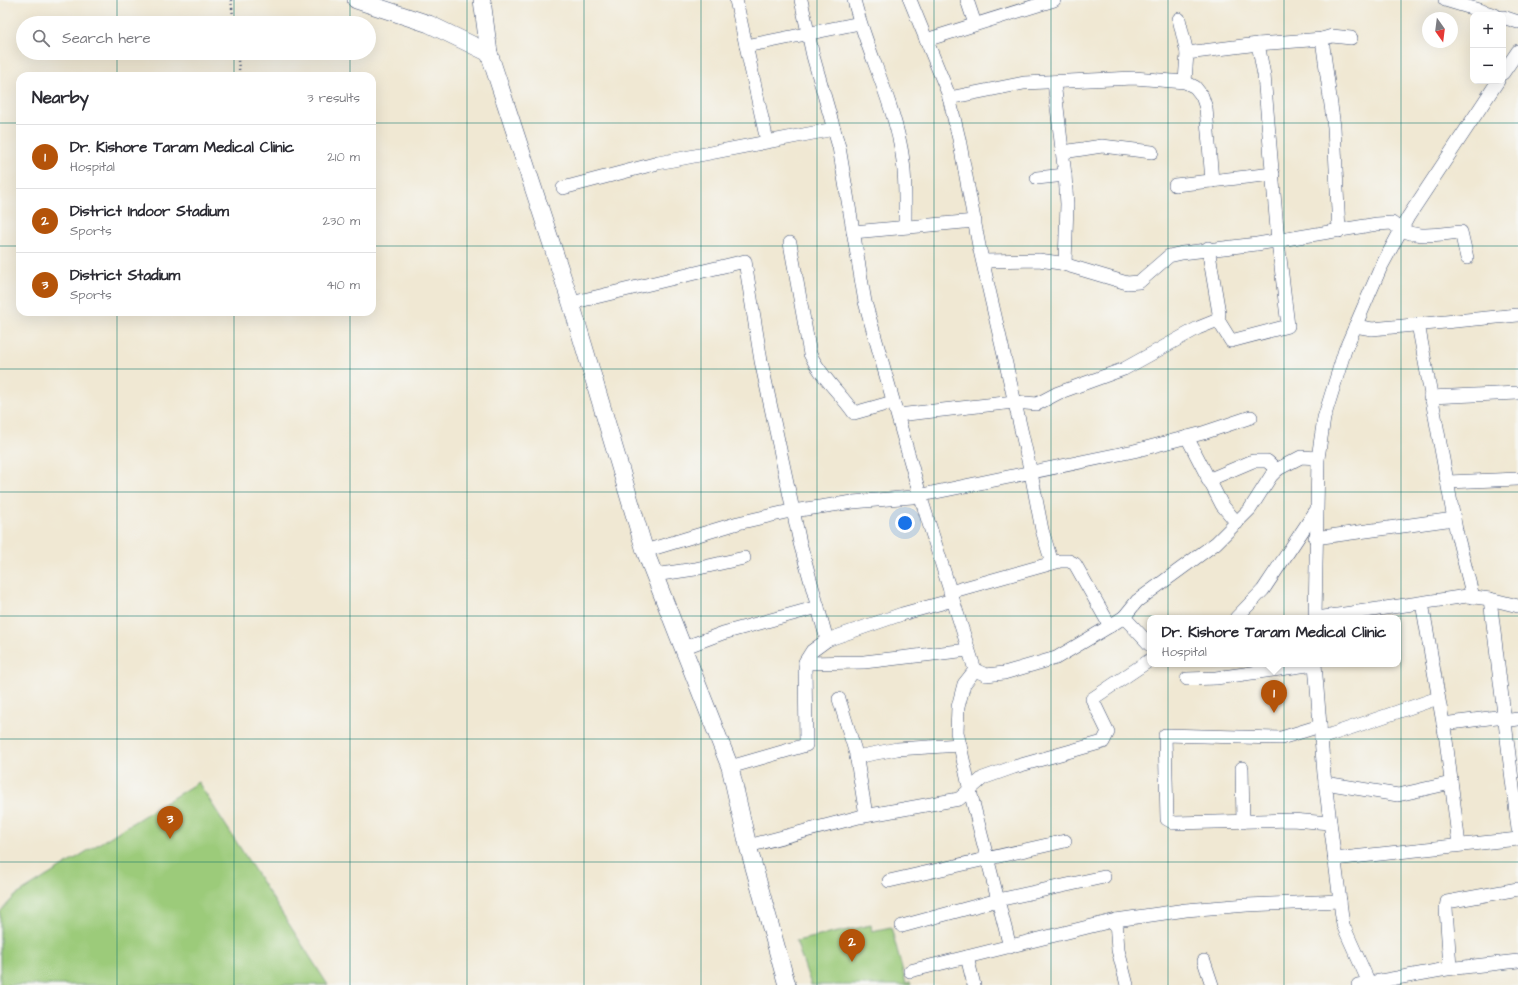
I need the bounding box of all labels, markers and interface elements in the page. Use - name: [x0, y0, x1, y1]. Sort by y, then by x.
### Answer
- north arrow: [1422, 12, 1458, 48]
- map controls: [1470, 12, 1506, 84]
- button: +: [1470, 12, 1506, 48]
- search box: [16, 16, 376, 60]
- icon: search: [30, 27, 52, 49]
- text: Search here: [62, 28, 151, 49]
- button: −: [1470, 48, 1506, 84]
- text: Nearby: [32, 86, 89, 110]
- text: 3 results: [307, 89, 360, 107]
- text: Dr. Kishore Taram Medical Clinic: [70, 137, 294, 158]
- text: 1: [44, 148, 46, 166]
- text: 210 m: [327, 148, 360, 166]
- text: Hospital: [70, 158, 115, 176]
- text: District Indoor Stadium: [70, 201, 229, 222]
- text: 2: [41, 212, 49, 230]
- text: 230 m: [322, 212, 360, 230]
- text: Sports: [70, 222, 112, 240]
- text: District Stadium: [70, 265, 180, 286]
- text: 3: [42, 276, 48, 294]
- text: 410 m: [326, 276, 360, 294]
- text: Sports: [70, 286, 112, 304]
- your location: [895, 513, 915, 533]
- popup: [1147, 615, 1401, 667]
- text: Dr. Kishore Taram Medical Clinic: [1162, 622, 1386, 643]
- text: Hospital: [1162, 643, 1207, 661]
- pin: 1: [1261, 680, 1287, 713]
- pin: 3: [157, 806, 183, 839]
- pin: 2: [839, 929, 865, 962]

